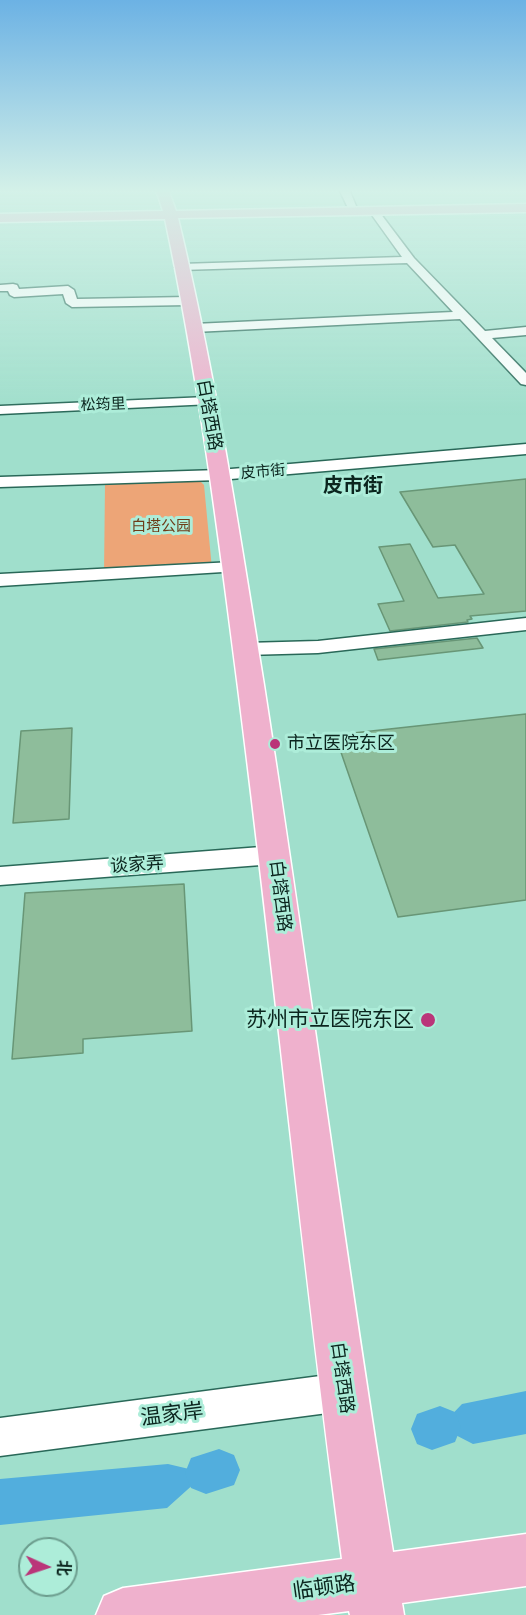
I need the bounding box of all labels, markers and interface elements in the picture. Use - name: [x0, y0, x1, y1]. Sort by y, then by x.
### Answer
- street label: 白塔西路: [192, 378, 226, 452]
- street label: 松筠里: [80, 395, 126, 415]
- street label: 皮市街: [240, 461, 286, 483]
- district label: 皮市街: [323, 474, 383, 498]
- park label: 白塔公园: [131, 518, 191, 536]
- place label: 市立医院东区: [287, 733, 395, 755]
- marker: 市立医院东区: [268, 737, 282, 751]
- street label: 谈家弄: [109, 852, 165, 878]
- street label: 白塔西路: [265, 859, 295, 933]
- place label: 苏州市立医院东区: [246, 1007, 414, 1033]
- marker: 苏州市立医院东区: [419, 1011, 437, 1029]
- street label: 白塔西路: [326, 1341, 358, 1415]
- street label: 温家岸: [139, 1399, 205, 1431]
- north arrow: [18, 1537, 78, 1597]
- text: 北: [54, 1559, 74, 1576]
- street label: 临顿路: [291, 1571, 357, 1605]

